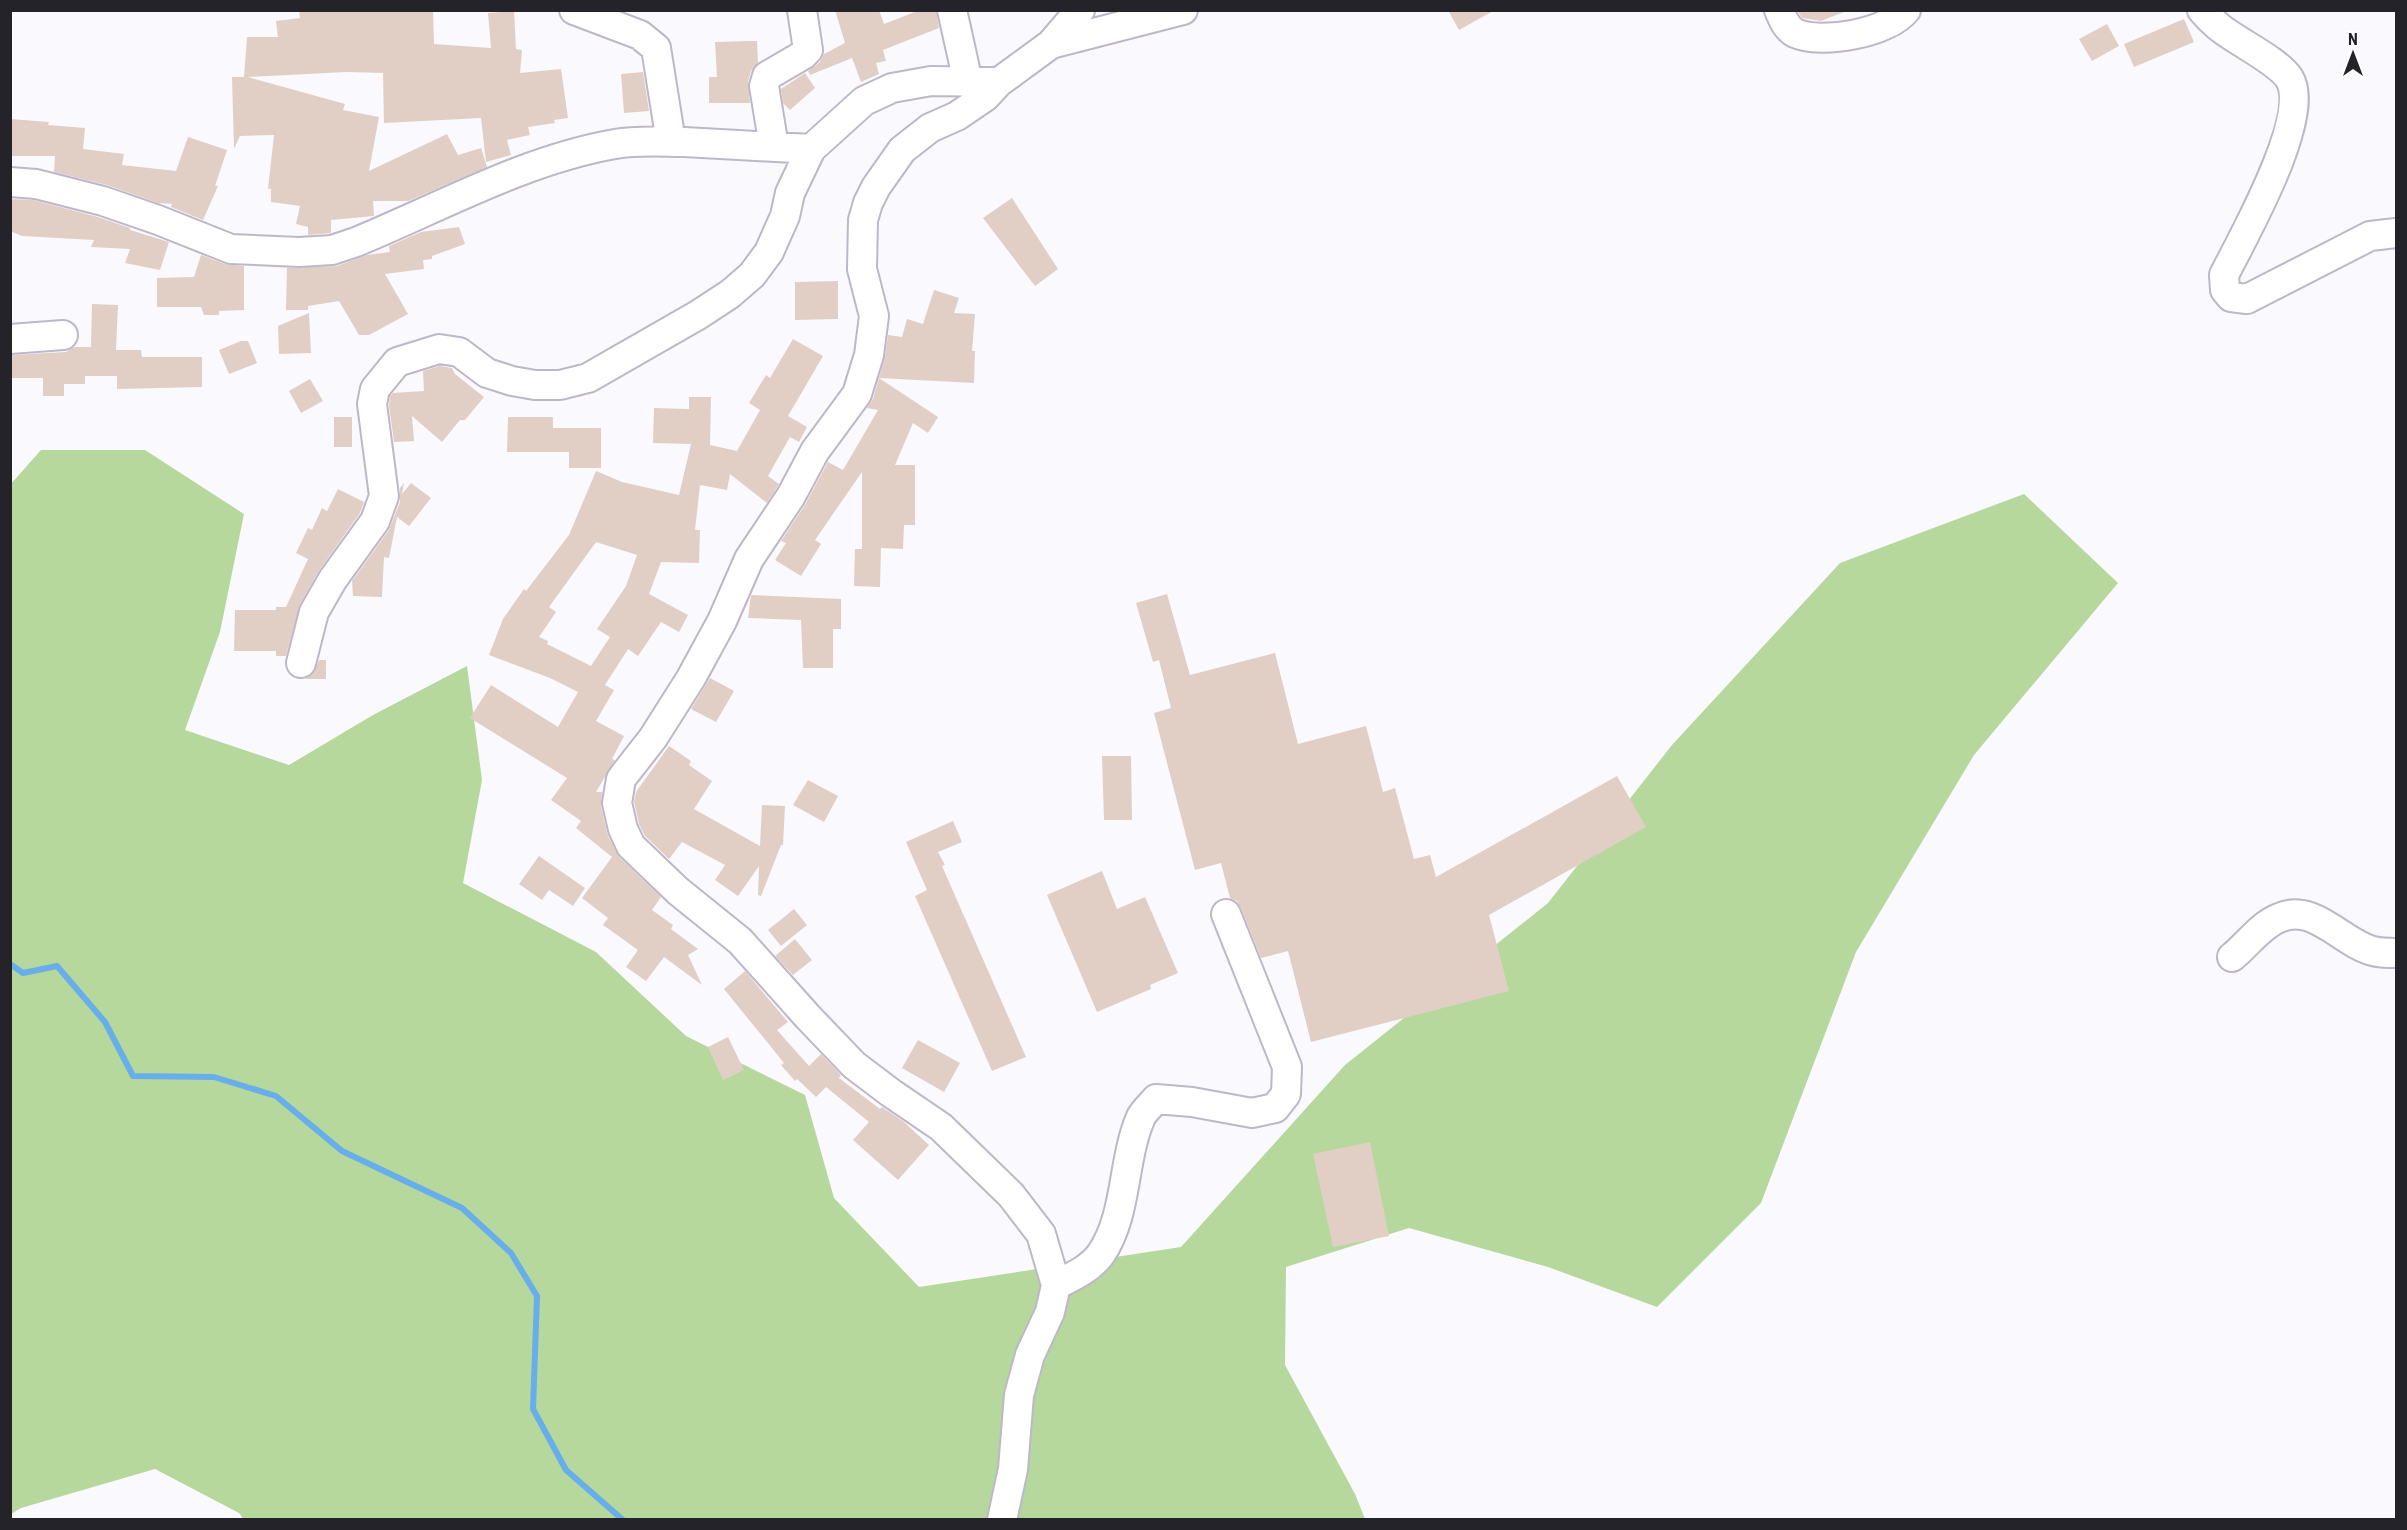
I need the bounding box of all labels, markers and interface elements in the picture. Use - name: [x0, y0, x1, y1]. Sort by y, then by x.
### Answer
- north arrow: [2323, 24, 2383, 84]
- text: N: [2348, 30, 2358, 49]

